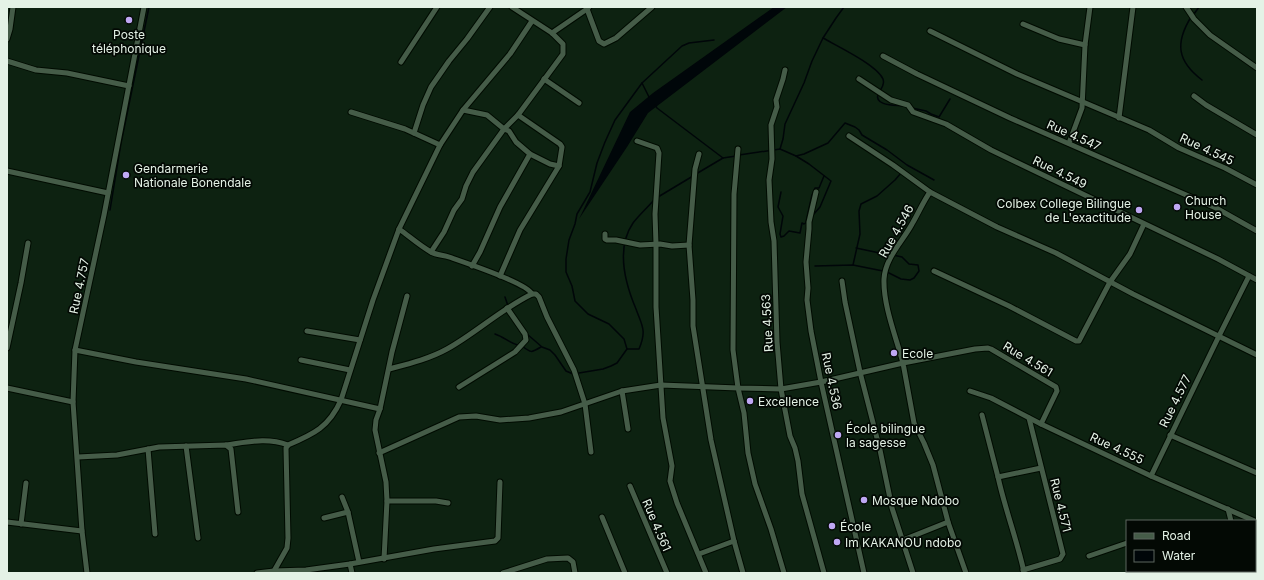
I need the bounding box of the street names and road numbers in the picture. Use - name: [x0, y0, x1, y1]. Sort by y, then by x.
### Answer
- street label: Rue 4.547: [1045, 116, 1104, 154]
- street label: Rue 4.545: [1177, 130, 1237, 168]
- street label: Rue 4.549: [1031, 152, 1089, 192]
- street label: Rue 4.546: [875, 202, 917, 260]
- street label: Rue 4.757: [66, 257, 92, 315]
- street label: Rue 4.563: [758, 294, 776, 352]
- street label: Rue 4.561: [1000, 338, 1056, 380]
- street label: Rue 4.536: [819, 351, 845, 411]
- street label: Rue 4.577: [1156, 372, 1194, 430]
- street label: Rue 4.555: [1088, 429, 1146, 467]
- street label: Rue 4.571: [1047, 477, 1075, 533]
- street label: Rue 4.561: [639, 497, 675, 553]

